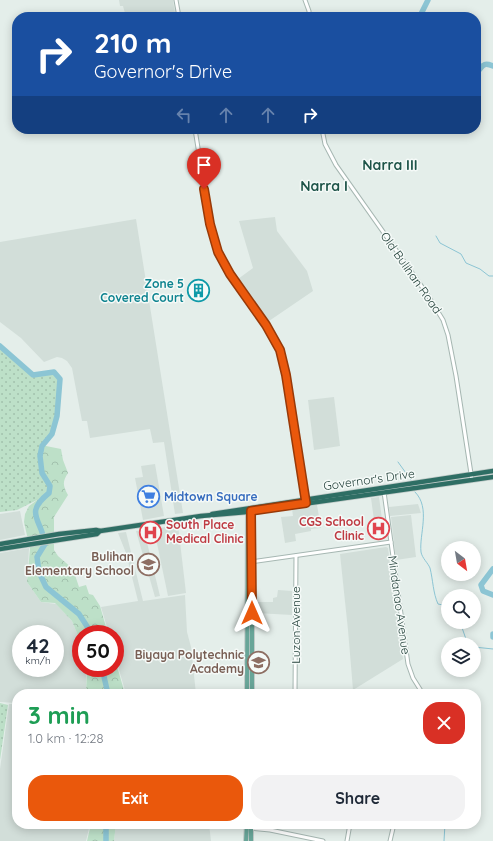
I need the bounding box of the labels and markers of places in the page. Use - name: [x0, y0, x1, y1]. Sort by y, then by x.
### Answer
- pin: [187, 148, 221, 189]
- place label: Zone 5 Covered Court: [100, 276, 184, 305]
- building icon: Zone 5 Covered Court: [186, 278, 212, 304]
- supermarket icon: Midtown Square: [136, 484, 162, 510]
- place label: Midtown Square: [164, 489, 258, 504]
- place label: CGS School Clinic: [299, 514, 364, 543]
- hospital icon: CGS School Clinic: [366, 516, 392, 542]
- place label: South Place Medical Clinic: [166, 517, 243, 546]
- hospital icon: South Place Medical Clinic: [138, 519, 164, 545]
- place label: Bulihan Elementary School: [25, 549, 134, 578]
- school or university icon: Bulihan Elementary School: [136, 551, 162, 577]
- place label: Biyaya Polytechnic Academy: [135, 647, 244, 676]
- school or university icon: Biyaya Polytechnic Academy: [246, 649, 272, 675]

